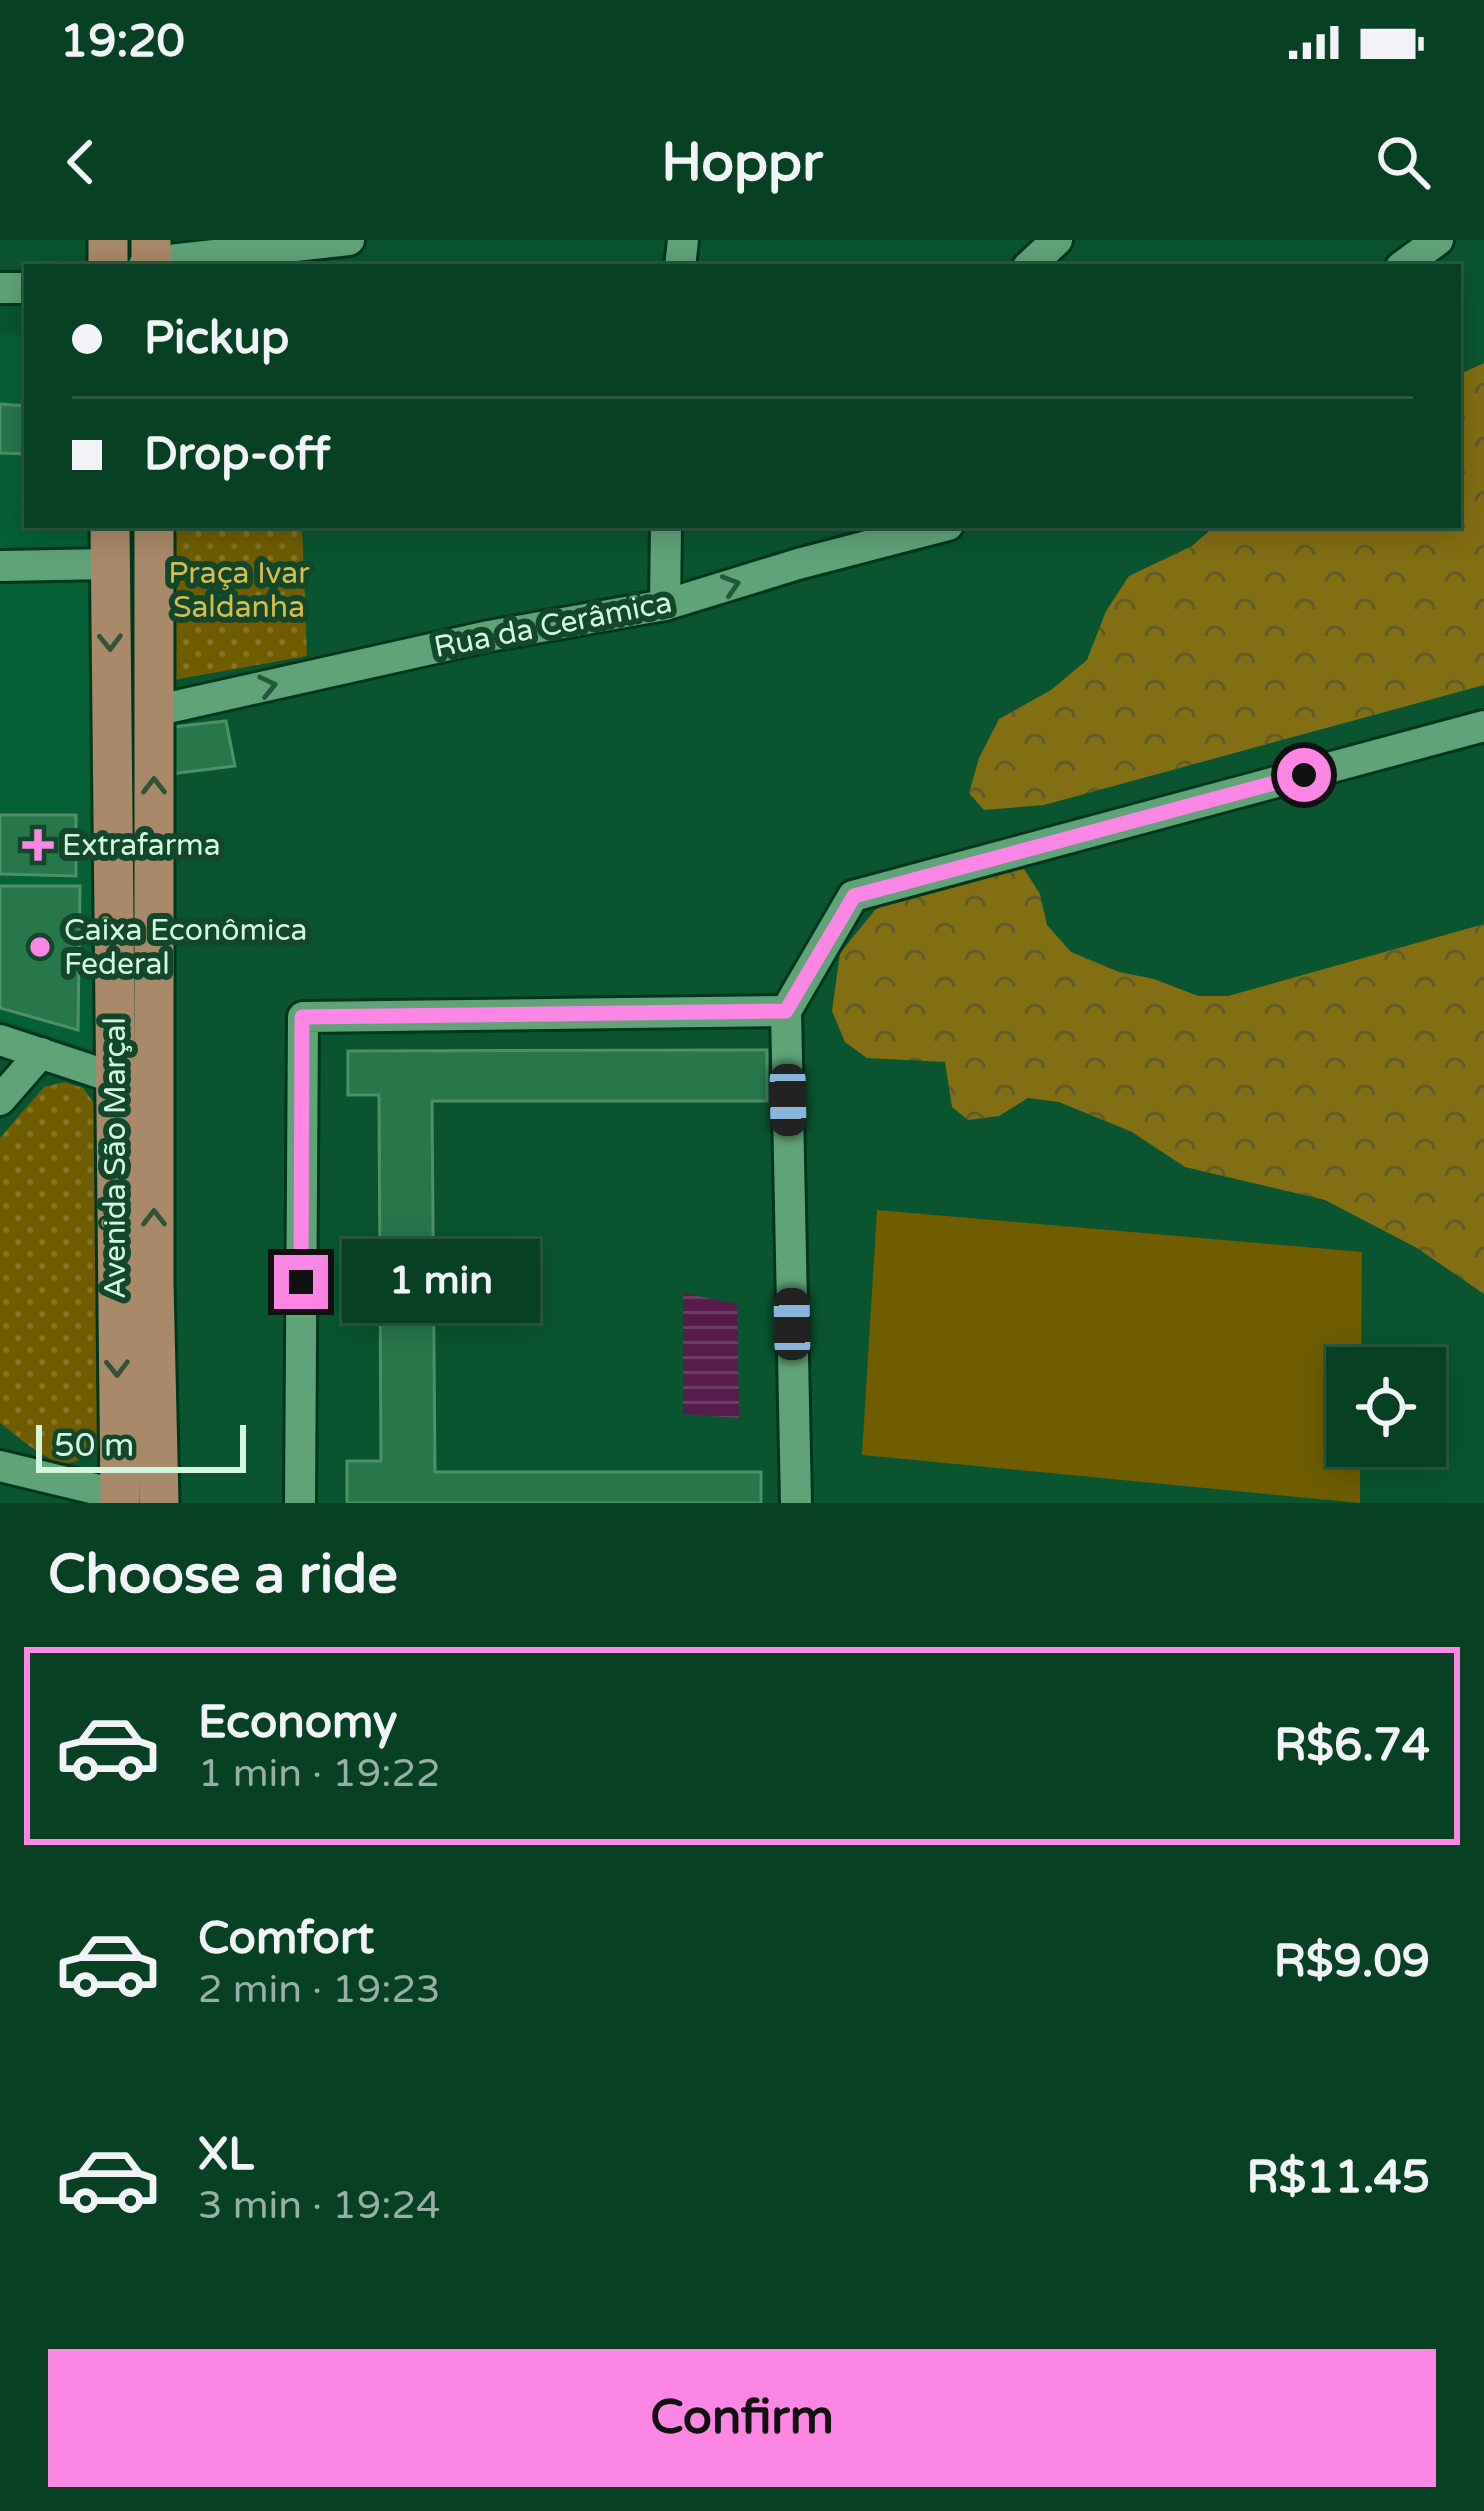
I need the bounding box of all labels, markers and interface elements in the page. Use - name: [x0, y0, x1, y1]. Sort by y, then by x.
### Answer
- text: 19:20: [60, 15, 185, 69]
- icon: back: [48, 129, 114, 195]
- icon: search: [1370, 129, 1436, 195]
- text: Hoppr: [661, 130, 823, 195]
- text: Pickup: [144, 312, 289, 366]
- text: Drop-off: [144, 428, 330, 482]
- park label: Praça Ivar Saldanha: [168, 555, 310, 626]
- one-way arrow: [720, 574, 741, 599]
- street label: Rua da Cerâmica: [431, 584, 675, 666]
- one-way arrow: [97, 633, 123, 652]
- one-way arrow: [258, 674, 278, 699]
- route start: [1277, 748, 1331, 802]
- one-way arrow: [141, 776, 167, 794]
- place label: Extrafarma: [62, 827, 221, 864]
- marker: Extrafarma: [25, 832, 51, 858]
- place label: Caixa Econômica Federal: [64, 912, 307, 983]
- marker: Caixa Econômica Federal: [27, 934, 53, 960]
- street label: Avenida São Marçal: [97, 1017, 134, 1299]
- car: [769, 1064, 807, 1136]
- one-way arrow: [141, 1208, 167, 1226]
- callout: 1 min: [343, 1240, 541, 1324]
- route end: [274, 1255, 328, 1309]
- text: 1 min: [389, 1257, 493, 1304]
- car: [773, 1288, 811, 1360]
- map controls: [1326, 1347, 1446, 1467]
- button: locate: [1326, 1347, 1446, 1467]
- one-way arrow: [104, 1359, 130, 1378]
- scale bar: [36, 1419, 246, 1472]
- text: 50 m: [54, 1426, 134, 1465]
- text: Choose a ride: [48, 1542, 398, 1607]
- icon: car: [54, 1692, 162, 1800]
- text: Economy: [198, 1696, 397, 1750]
- text: R$6.74: [1274, 1719, 1430, 1773]
- text: 1 min · 19:22: [198, 1750, 440, 1797]
- icon: car: [54, 1908, 162, 2016]
- text: Comfort: [198, 1912, 374, 1966]
- text: R$9.09: [1274, 1935, 1430, 1989]
- text: 2 min · 19:23: [198, 1966, 440, 2013]
- icon: car: [54, 2124, 162, 2232]
- text: XL: [198, 2128, 254, 2182]
- text: R$11.45: [1246, 2151, 1430, 2205]
- text: 3 min · 19:24: [198, 2182, 440, 2229]
- button: Confirm: [48, 2349, 1436, 2487]

